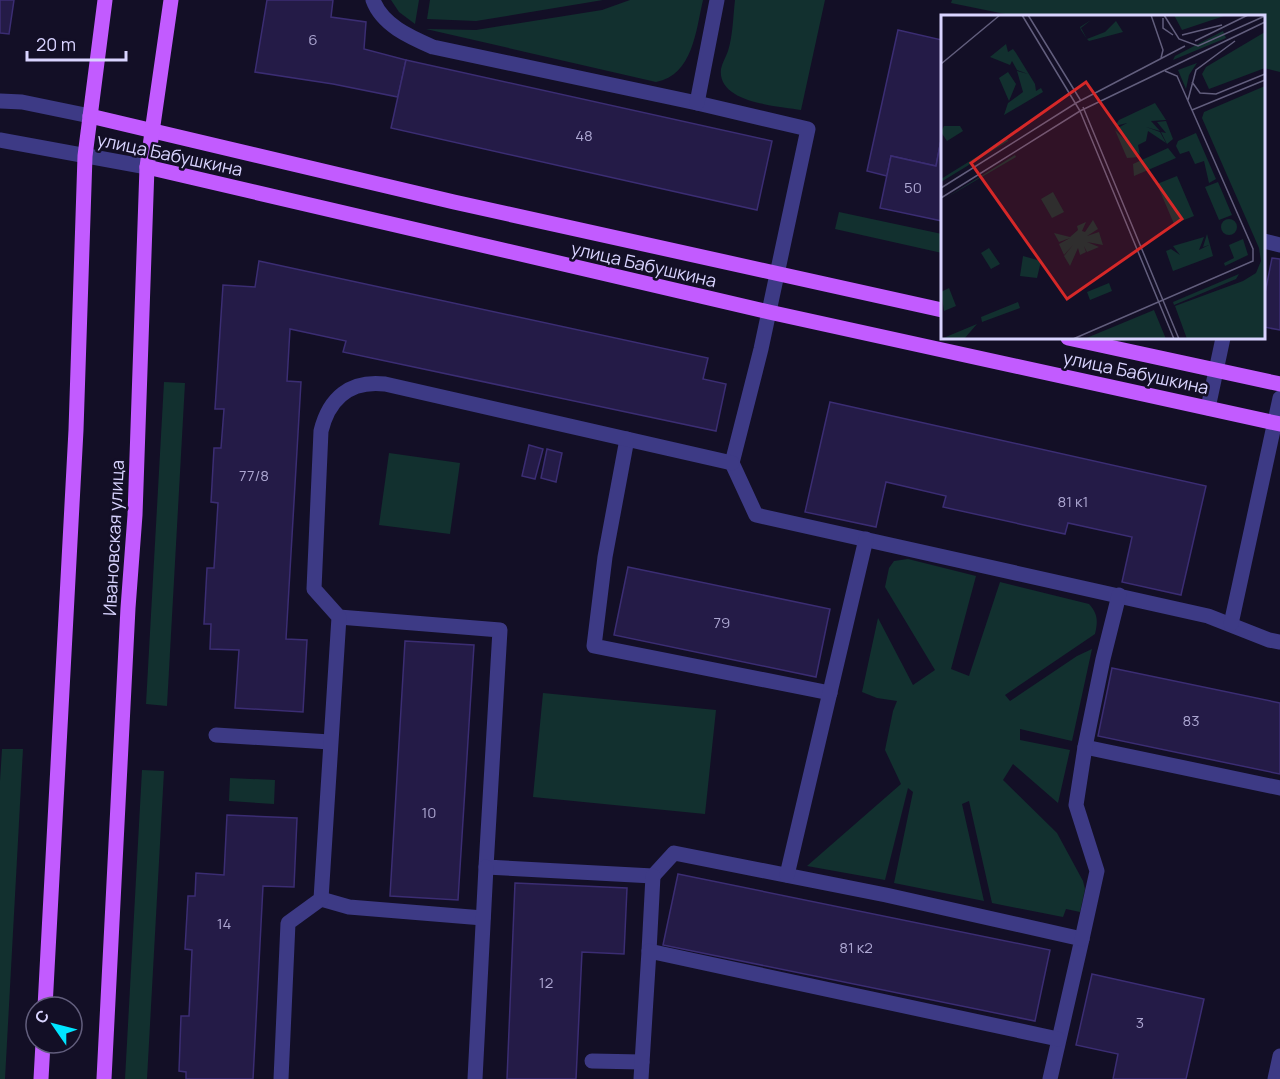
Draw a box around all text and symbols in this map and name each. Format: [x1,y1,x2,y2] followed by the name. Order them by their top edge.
[941,15,1265,339] inset map
[27,24,126,62] scale bar
[308,29,318,50] house number: 6
[36,32,76,56] text: 20 m
[575,125,593,146] house number: 48
[95,127,245,181] street label: улица Бабушкина
[904,177,922,198] house number: 50
[569,236,719,292] street label: улица Бабушкина
[1061,345,1211,399] street label: улица Бабушкина
[97,459,129,617] street label: Ивановская улица
[239,465,269,486] house number: 77/8
[1058,491,1088,512] house number: 81 к1
[714,612,730,633] house number: 79
[1182,710,1200,731] house number: 83
[422,802,437,823] house number: 10
[217,913,231,934] house number: 14
[839,937,873,958] house number: 81 к2
[539,972,553,993] house number: 12
[24,995,84,1055] north arrow
[29,1005,54,1028] text: С
[1136,1012,1144,1033] house number: 3

